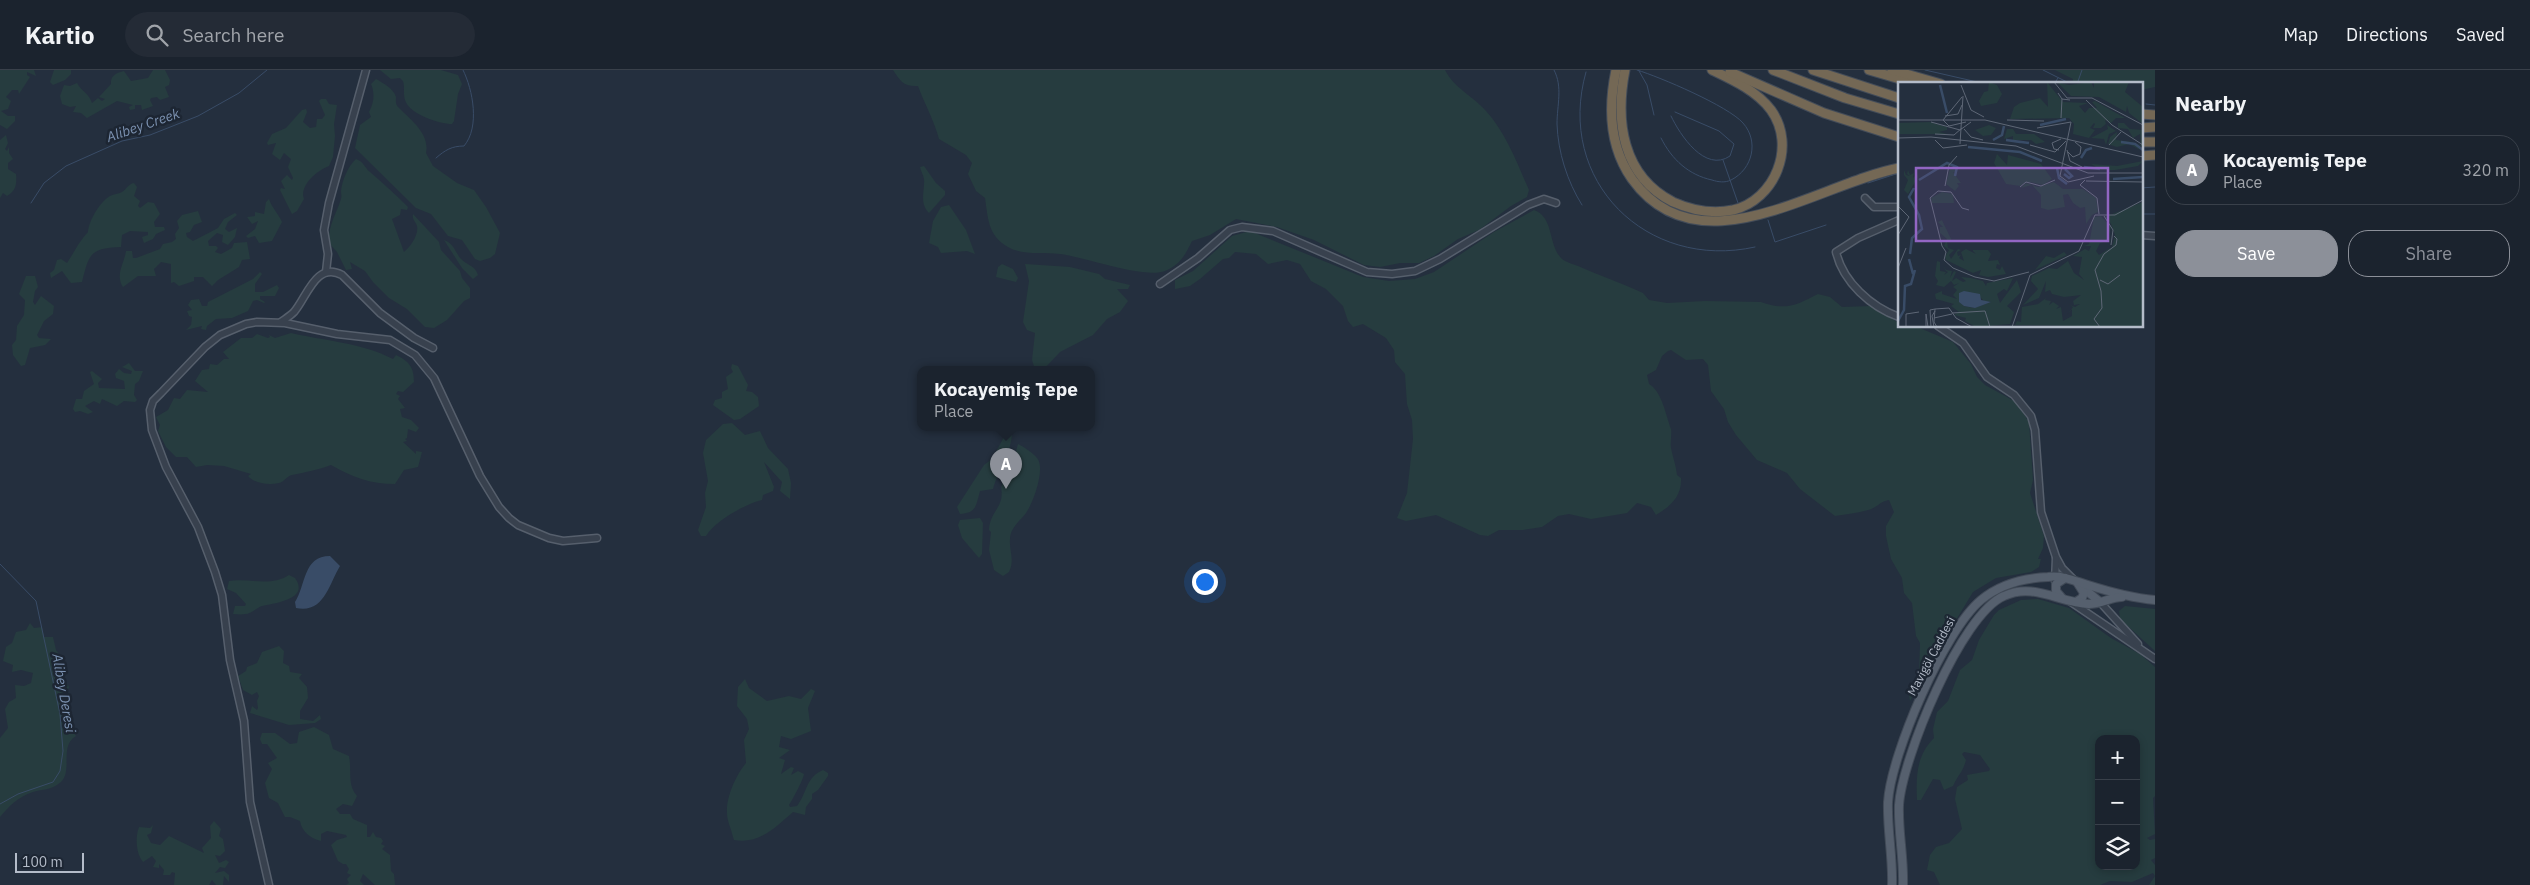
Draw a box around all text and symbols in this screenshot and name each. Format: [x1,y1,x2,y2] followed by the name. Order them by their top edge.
[125,12,475,57] search box
[25,19,95,51] text: Kartio
[143,21,171,49] icon: search
[183,23,284,47] text: Search here
[2283,23,2318,46] text: Map
[2346,23,2428,46] text: Directions
[2456,23,2505,46] text: Saved
[1898,82,2142,328] inset map
[2175,89,2246,117] text: Nearby
[103,104,183,146] water label: Alibey Creek
[2223,148,2367,172] text: Kocayemiş Tepe
[2187,160,2197,180] text: A
[2462,160,2509,180] text: 320 m
[2223,172,2262,192] text: Place
[2175,230,2338,277] button: Save
[2348,230,2510,277] button: Share
[917,366,1095,431] popup
[934,377,1078,401] text: Kocayemiş Tepe
[934,401,973,421] text: Place
[990,448,1022,489] pin: A
[1192,569,1218,595] your location
[1904,614,1958,698] street label: Mavigöl Caddesi
[48,651,80,734] water label: Alibey Deresi
[2095,735,2140,870] map controls
[2095,735,2140,780] button: +
[2095,780,2140,825] button: −
[2095,825,2140,870] button: layers
[15,850,84,873] scale bar
[22,853,63,871] text: 100 m

